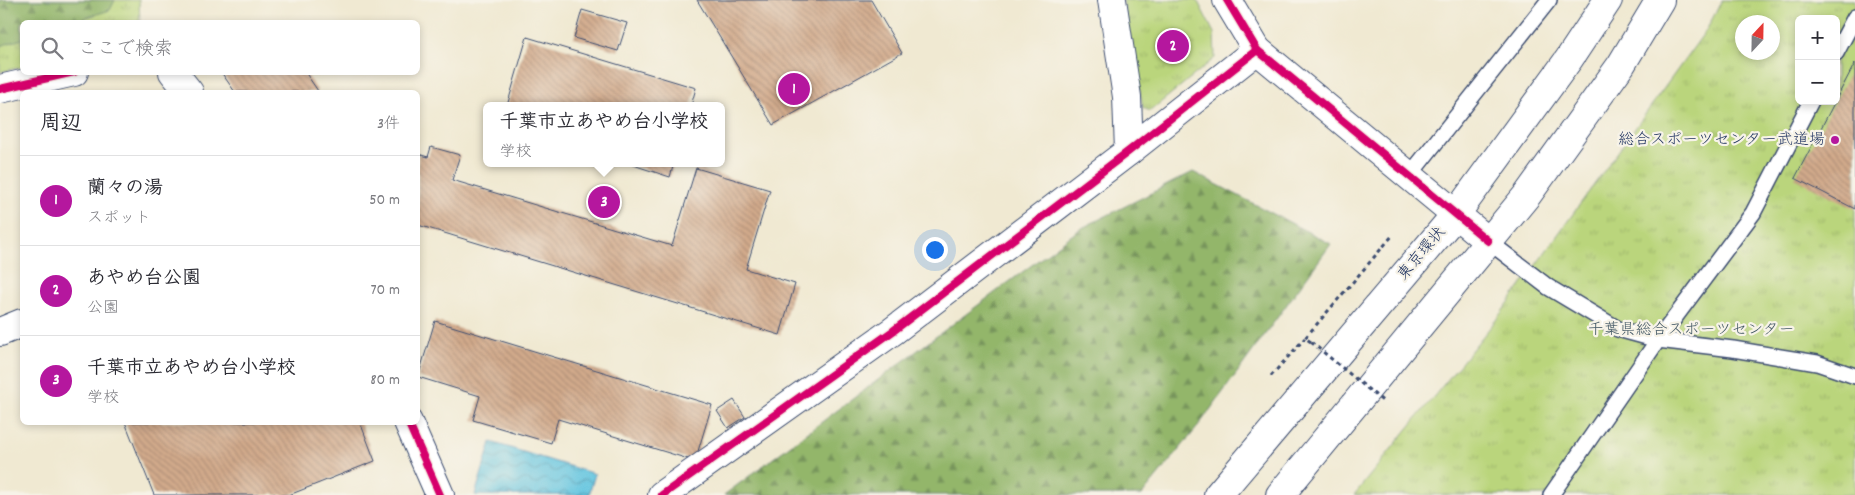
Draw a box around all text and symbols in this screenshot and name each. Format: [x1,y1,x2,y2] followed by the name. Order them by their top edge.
[1735,15,1780,60] north arrow
[1795,15,1840,105] map controls
[1795,15,1840,60] button: +
[20,20,420,75] search box
[1157,27,1189,65] pin: 2
[38,34,66,62] icon: search
[78,37,173,64] text: ここで検索
[1795,60,1840,105] button: −
[778,70,810,108] pin: 1
[483,102,725,167] popup
[40,110,82,140] text: 周辺
[499,110,709,137] text: 千葉市立あやめ台小学校
[377,113,400,136] text: 3件
[1618,129,1825,152] place label: 総合スポーツセンター武道場
[1829,134,1841,146] marker: 総合スポーツセンター武道場
[499,141,532,164] text: 学校
[87,176,163,203] text: 蘭々の湯
[588,183,620,221] pin: 3
[54,189,58,212] text: 1
[369,189,400,212] text: 50 m
[87,207,151,230] text: スポット
[1393,222,1451,286] street label: 東京環状
[922,237,948,263] your location
[87,266,201,293] text: あやめ台公園
[53,279,60,302] text: 2
[370,279,400,302] text: 70 m
[87,297,119,320] text: 公園
[1587,319,1795,342] park label: 千葉県総合スポーツセンター
[87,356,296,383] text: 千葉市立あやめ台小学校
[52,369,60,392] text: 3
[370,369,400,392] text: 80 m
[87,387,119,410] text: 学校

